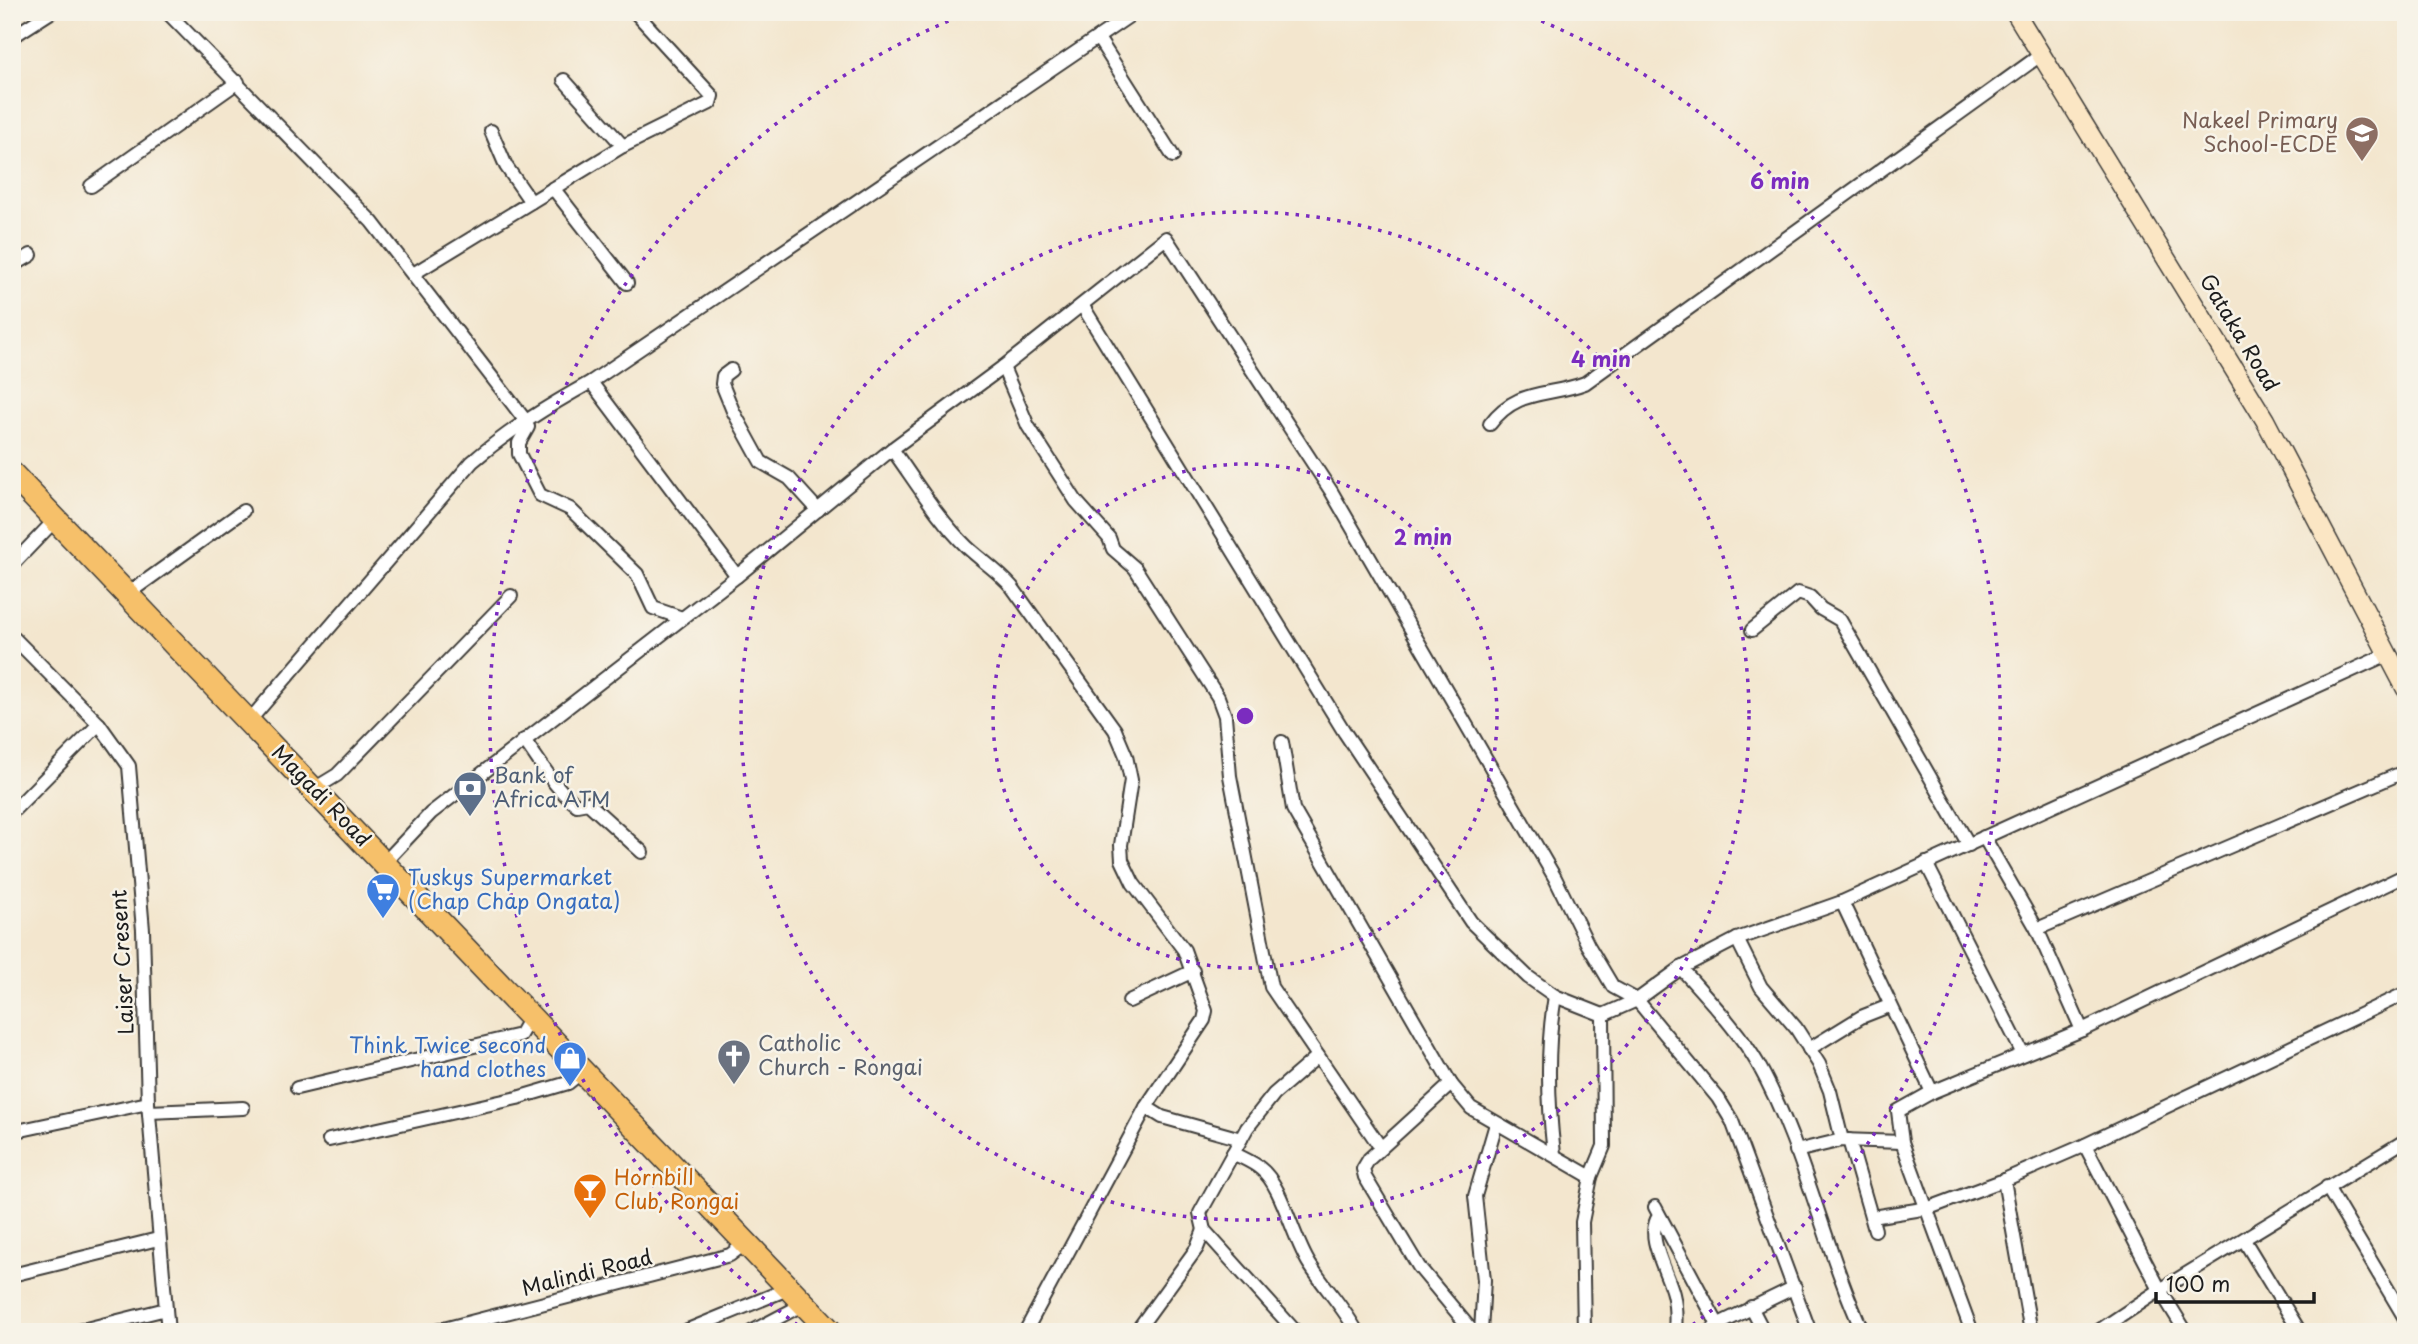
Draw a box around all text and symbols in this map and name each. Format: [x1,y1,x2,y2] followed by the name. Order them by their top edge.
[2182,103,2338,159] place label: Nakeel Primary School-ECDE
[2343,114,2381,163] school or university icon: Nakeel Primary School-ECDE
[1750,164,1810,196] text: 6 min
[2193,267,2289,397] street label: Gataka Road
[1571,342,1631,374] text: 4 min
[1394,520,1452,552] text: 2 min
[1233,704,1257,728] centre of rings
[265,736,380,853] street label: Magadi Road
[494,758,611,814] place label: Bank of Africa ATM
[451,769,489,818] bank icon: Bank of Africa ATM
[408,860,620,916] place label: Tuskys Supermarket (Chap Chap Ongata)
[364,871,402,920] supermarket icon: Tuskys Supermarket (Chap Chap Ongata)
[101,889,141,1035] street label: Laiser Cresent
[758,1026,923,1082] place label: Catholic Church - Rongai
[349,1028,546,1084] place label: Think Twice second hand clothes
[715,1037,753,1086] church icon: Catholic Church - Rongai
[551,1039,589,1088] shop icon: Think Twice second hand clothes
[614,1160,739,1216] place label: Hornbill Club, Rongai
[571,1171,609,1220] bar icon: Hornbill Club, Rongai
[518,1239,655,1303] street label: Malindi Road
[2156,1260,2313,1304] scale bar
[2166,1267,2230,1299] text: 100 m

